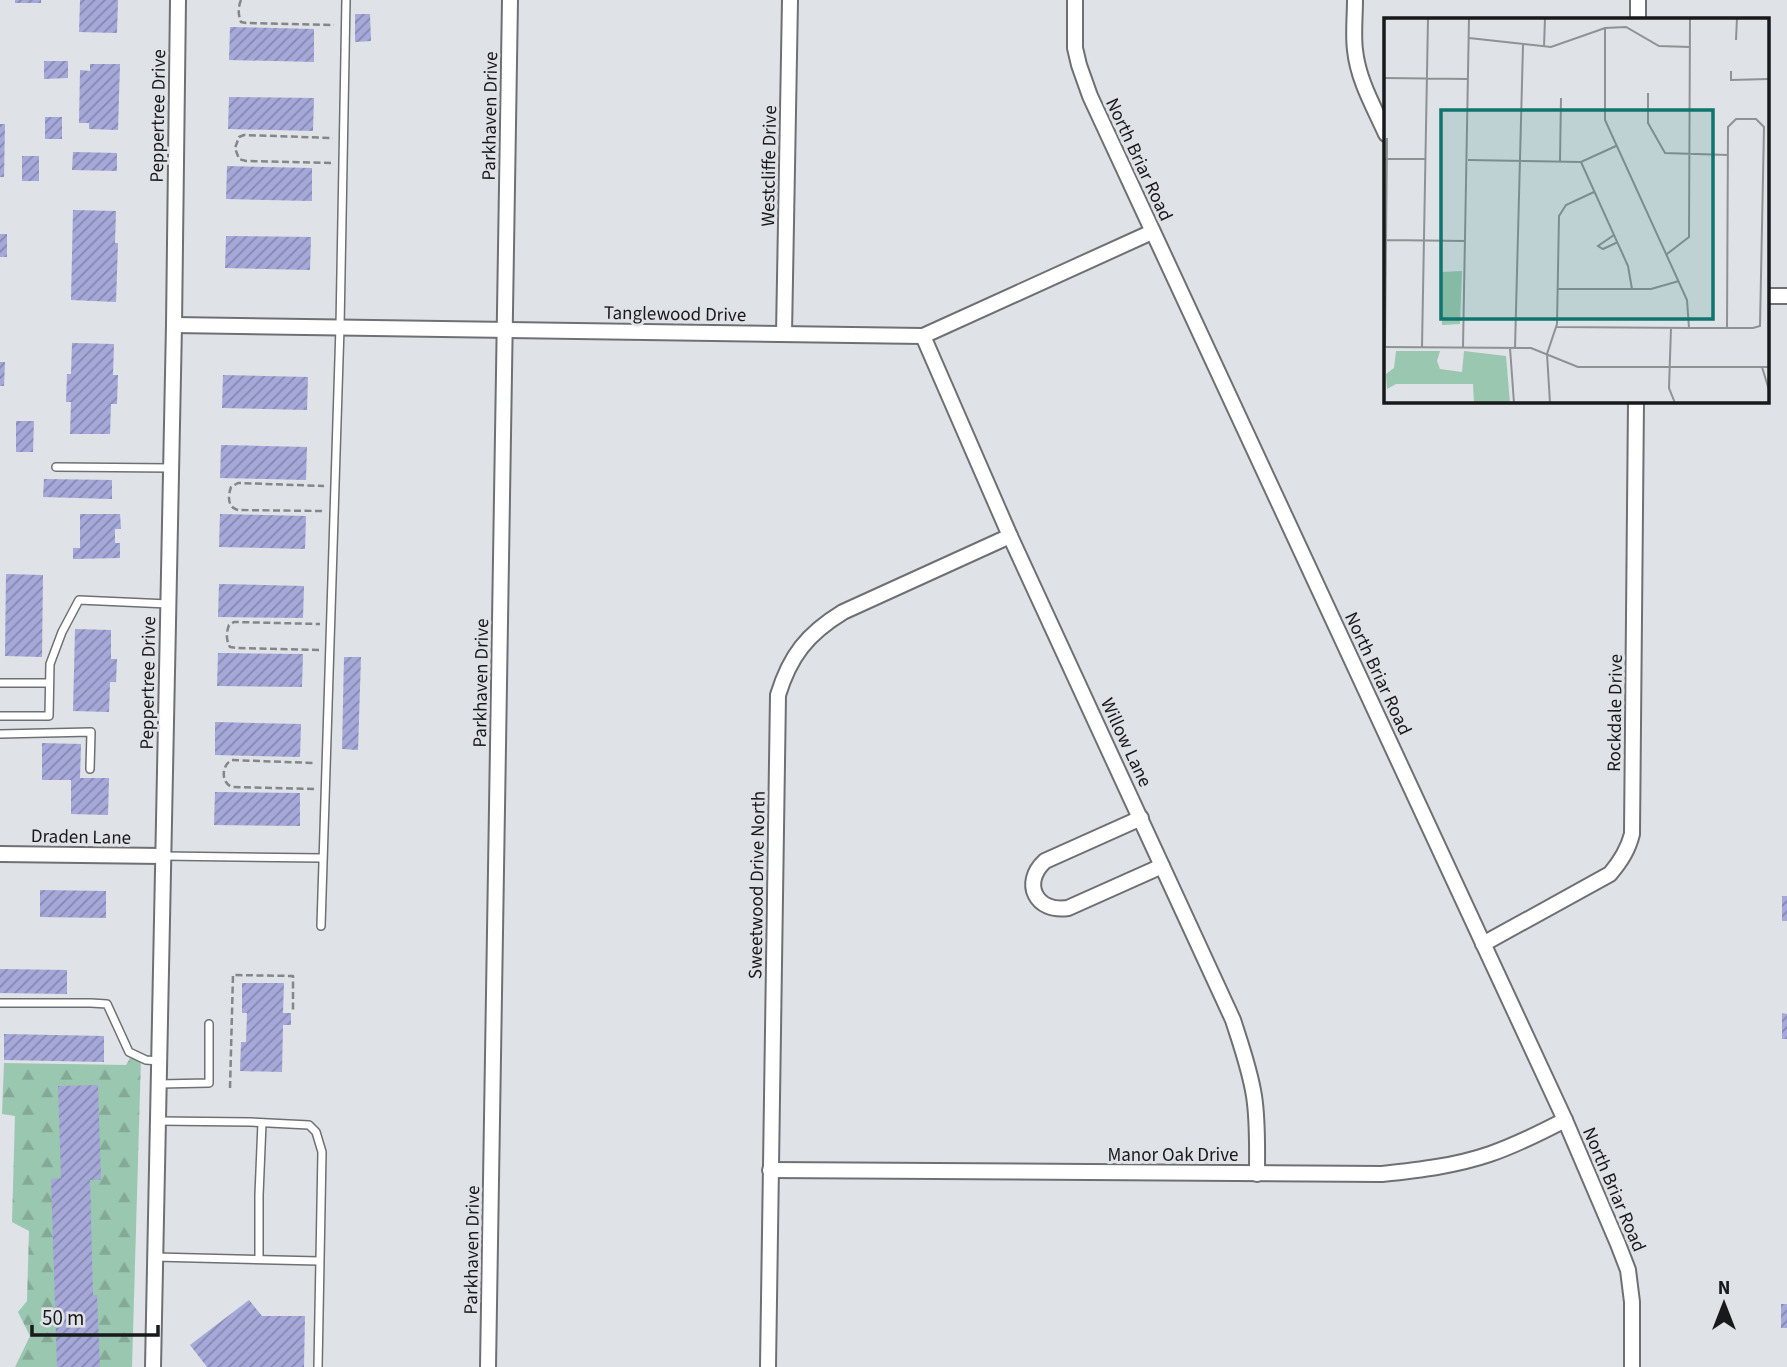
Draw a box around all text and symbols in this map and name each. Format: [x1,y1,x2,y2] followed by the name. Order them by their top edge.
[1384,18,1770,402] inset map
[144,49,173,183] street label: Peppertree Drive
[476,51,505,181] street label: Parkhaven Drive
[1098,94,1179,226] street label: North Briar Road
[755,105,784,227] street label: Westcliffe Drive
[604,300,746,329] street label: Tanglewood Drive
[1337,608,1418,740] street label: North Briar Road
[134,616,163,750] street label: Peppertree Drive
[467,618,496,748] street label: Parkhaven Drive
[1601,654,1630,772] street label: Rockdale Drive
[1093,694,1158,792] street label: Willow Lane
[742,791,773,979] street label: Sweetwood Drive North
[31,823,131,852] street label: Draden Lane
[1575,1123,1652,1256] street label: North Briar Road
[1107,1142,1239,1169] street label: Manor Oak Drive
[458,1185,487,1315] street label: Parkhaven Drive
[1689,1269,1759,1339] north arrow
[1718,1275,1730,1302] text: N
[32,1294,158,1338] scale bar
[42,1303,84,1333] text: 50 m

